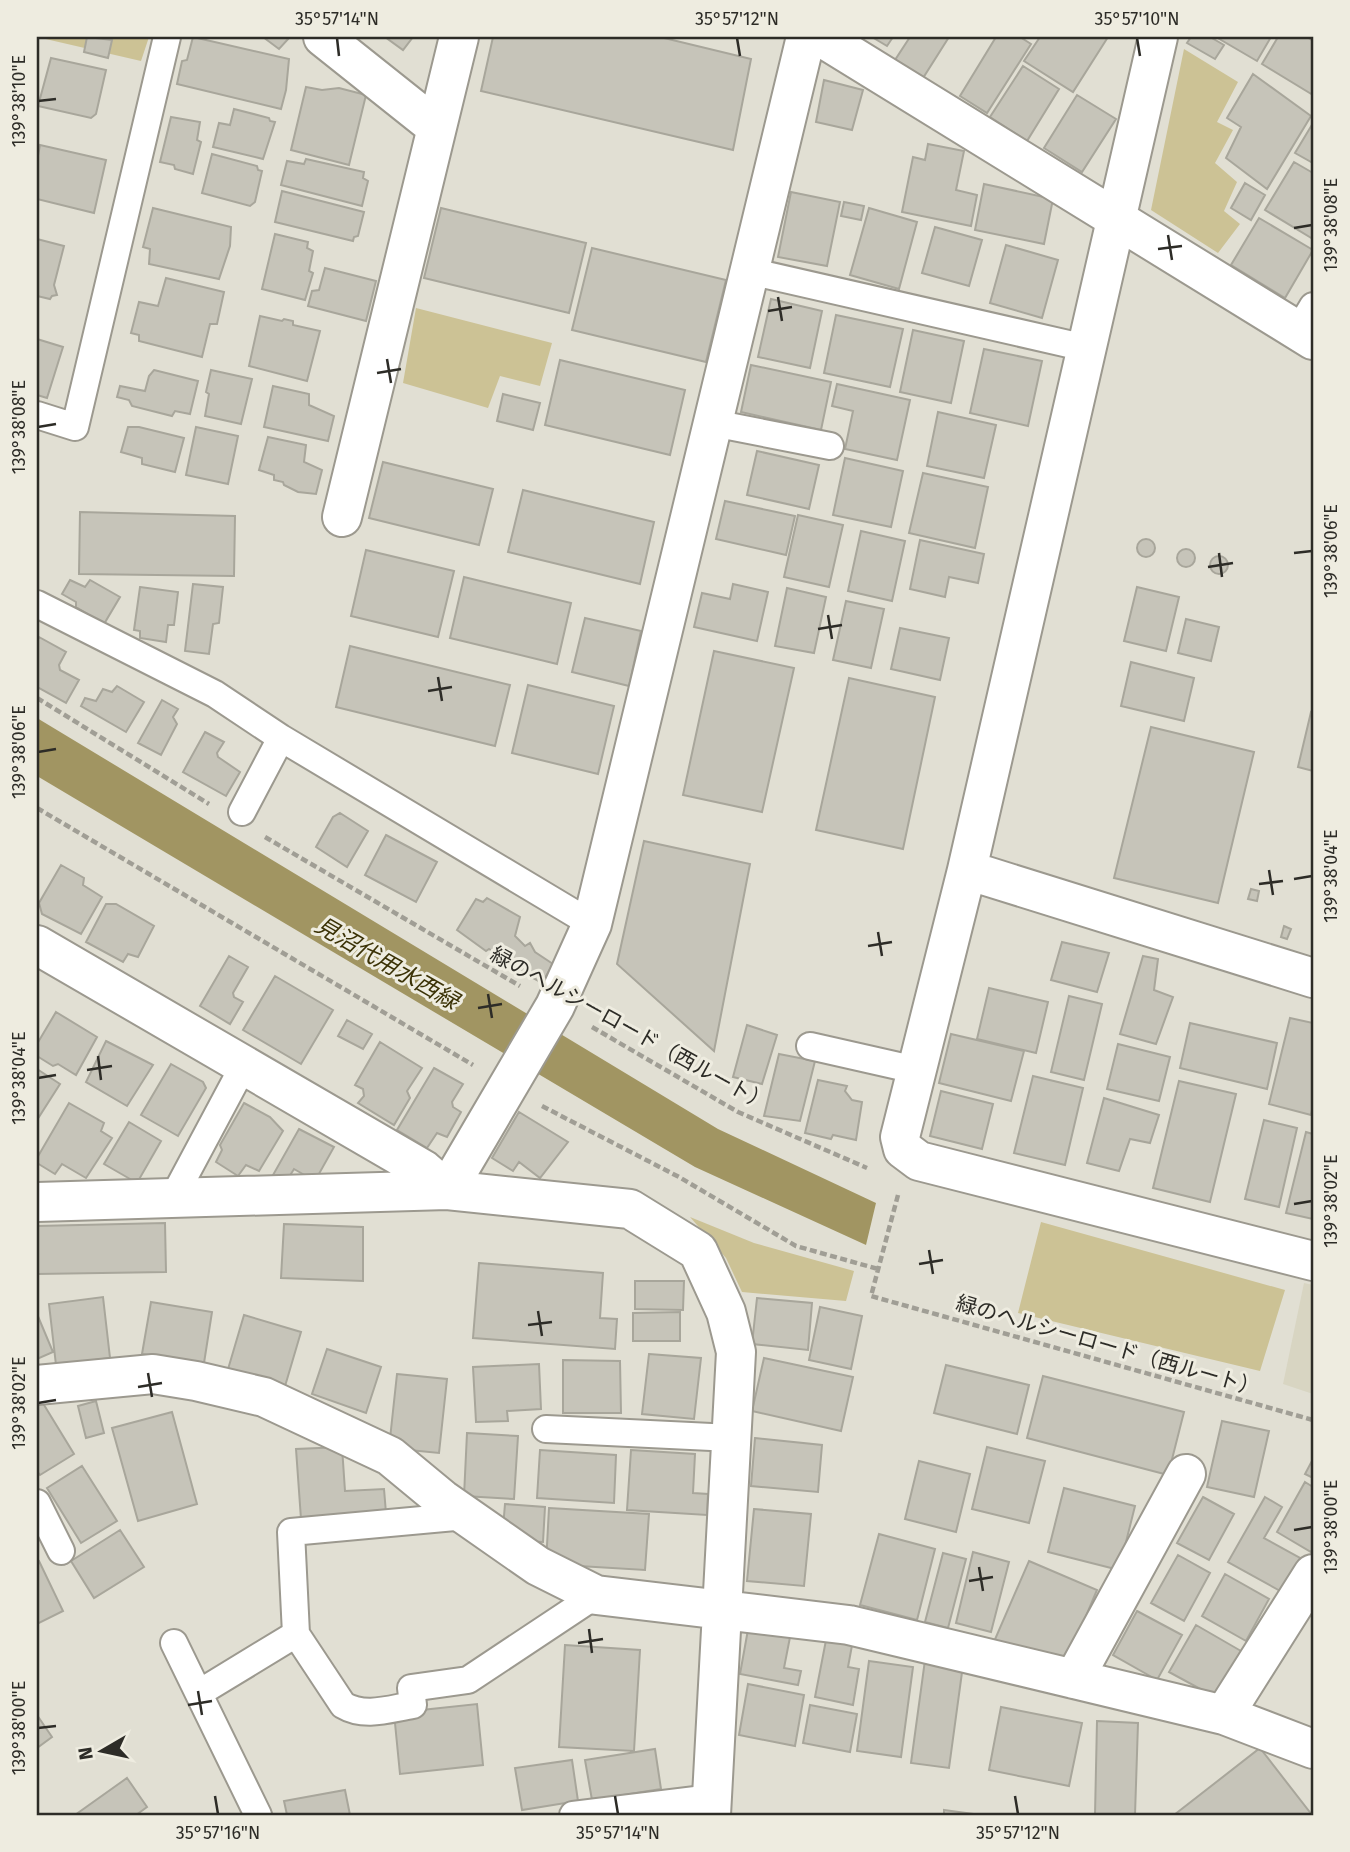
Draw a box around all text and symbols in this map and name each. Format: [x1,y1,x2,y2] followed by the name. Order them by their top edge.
[295,8,379,30] text: 35°57'14"N
[695,8,779,30] text: 35°57'12"N
[1094,8,1180,30] text: 35°57'10"N
[8,55,30,147] text: 139°38'10"E
[1320,178,1342,272] text: 139°38'08"E
[8,380,30,474] text: 139°38'08"E
[1320,504,1342,598] text: 139°38'06"E
[8,705,30,799] text: 139°38'06"E
[1320,829,1342,923] text: 139°38'04"E
[310,911,465,1016] water label: 見沼代用水西緑
[486,941,774,1117] street label: 緑のヘルシーロード（西ルート）
[8,1031,30,1125] text: 139°38'04"E
[1320,1154,1342,1248] text: 139°38'02"E
[953,1290,1263,1402] street label: 緑のヘルシーロード（西ルート）
[8,1356,30,1450] text: 139°38'02"E
[1320,1480,1342,1574] text: 139°38'00"E
[8,1681,30,1775] text: 139°38'00"E
[66,1716,136,1786] north arrow
[73,1746,98,1762] text: N
[176,1822,260,1844] text: 35°57'16"N
[576,1822,660,1844] text: 35°57'14"N
[976,1822,1060,1844] text: 35°57'12"N

